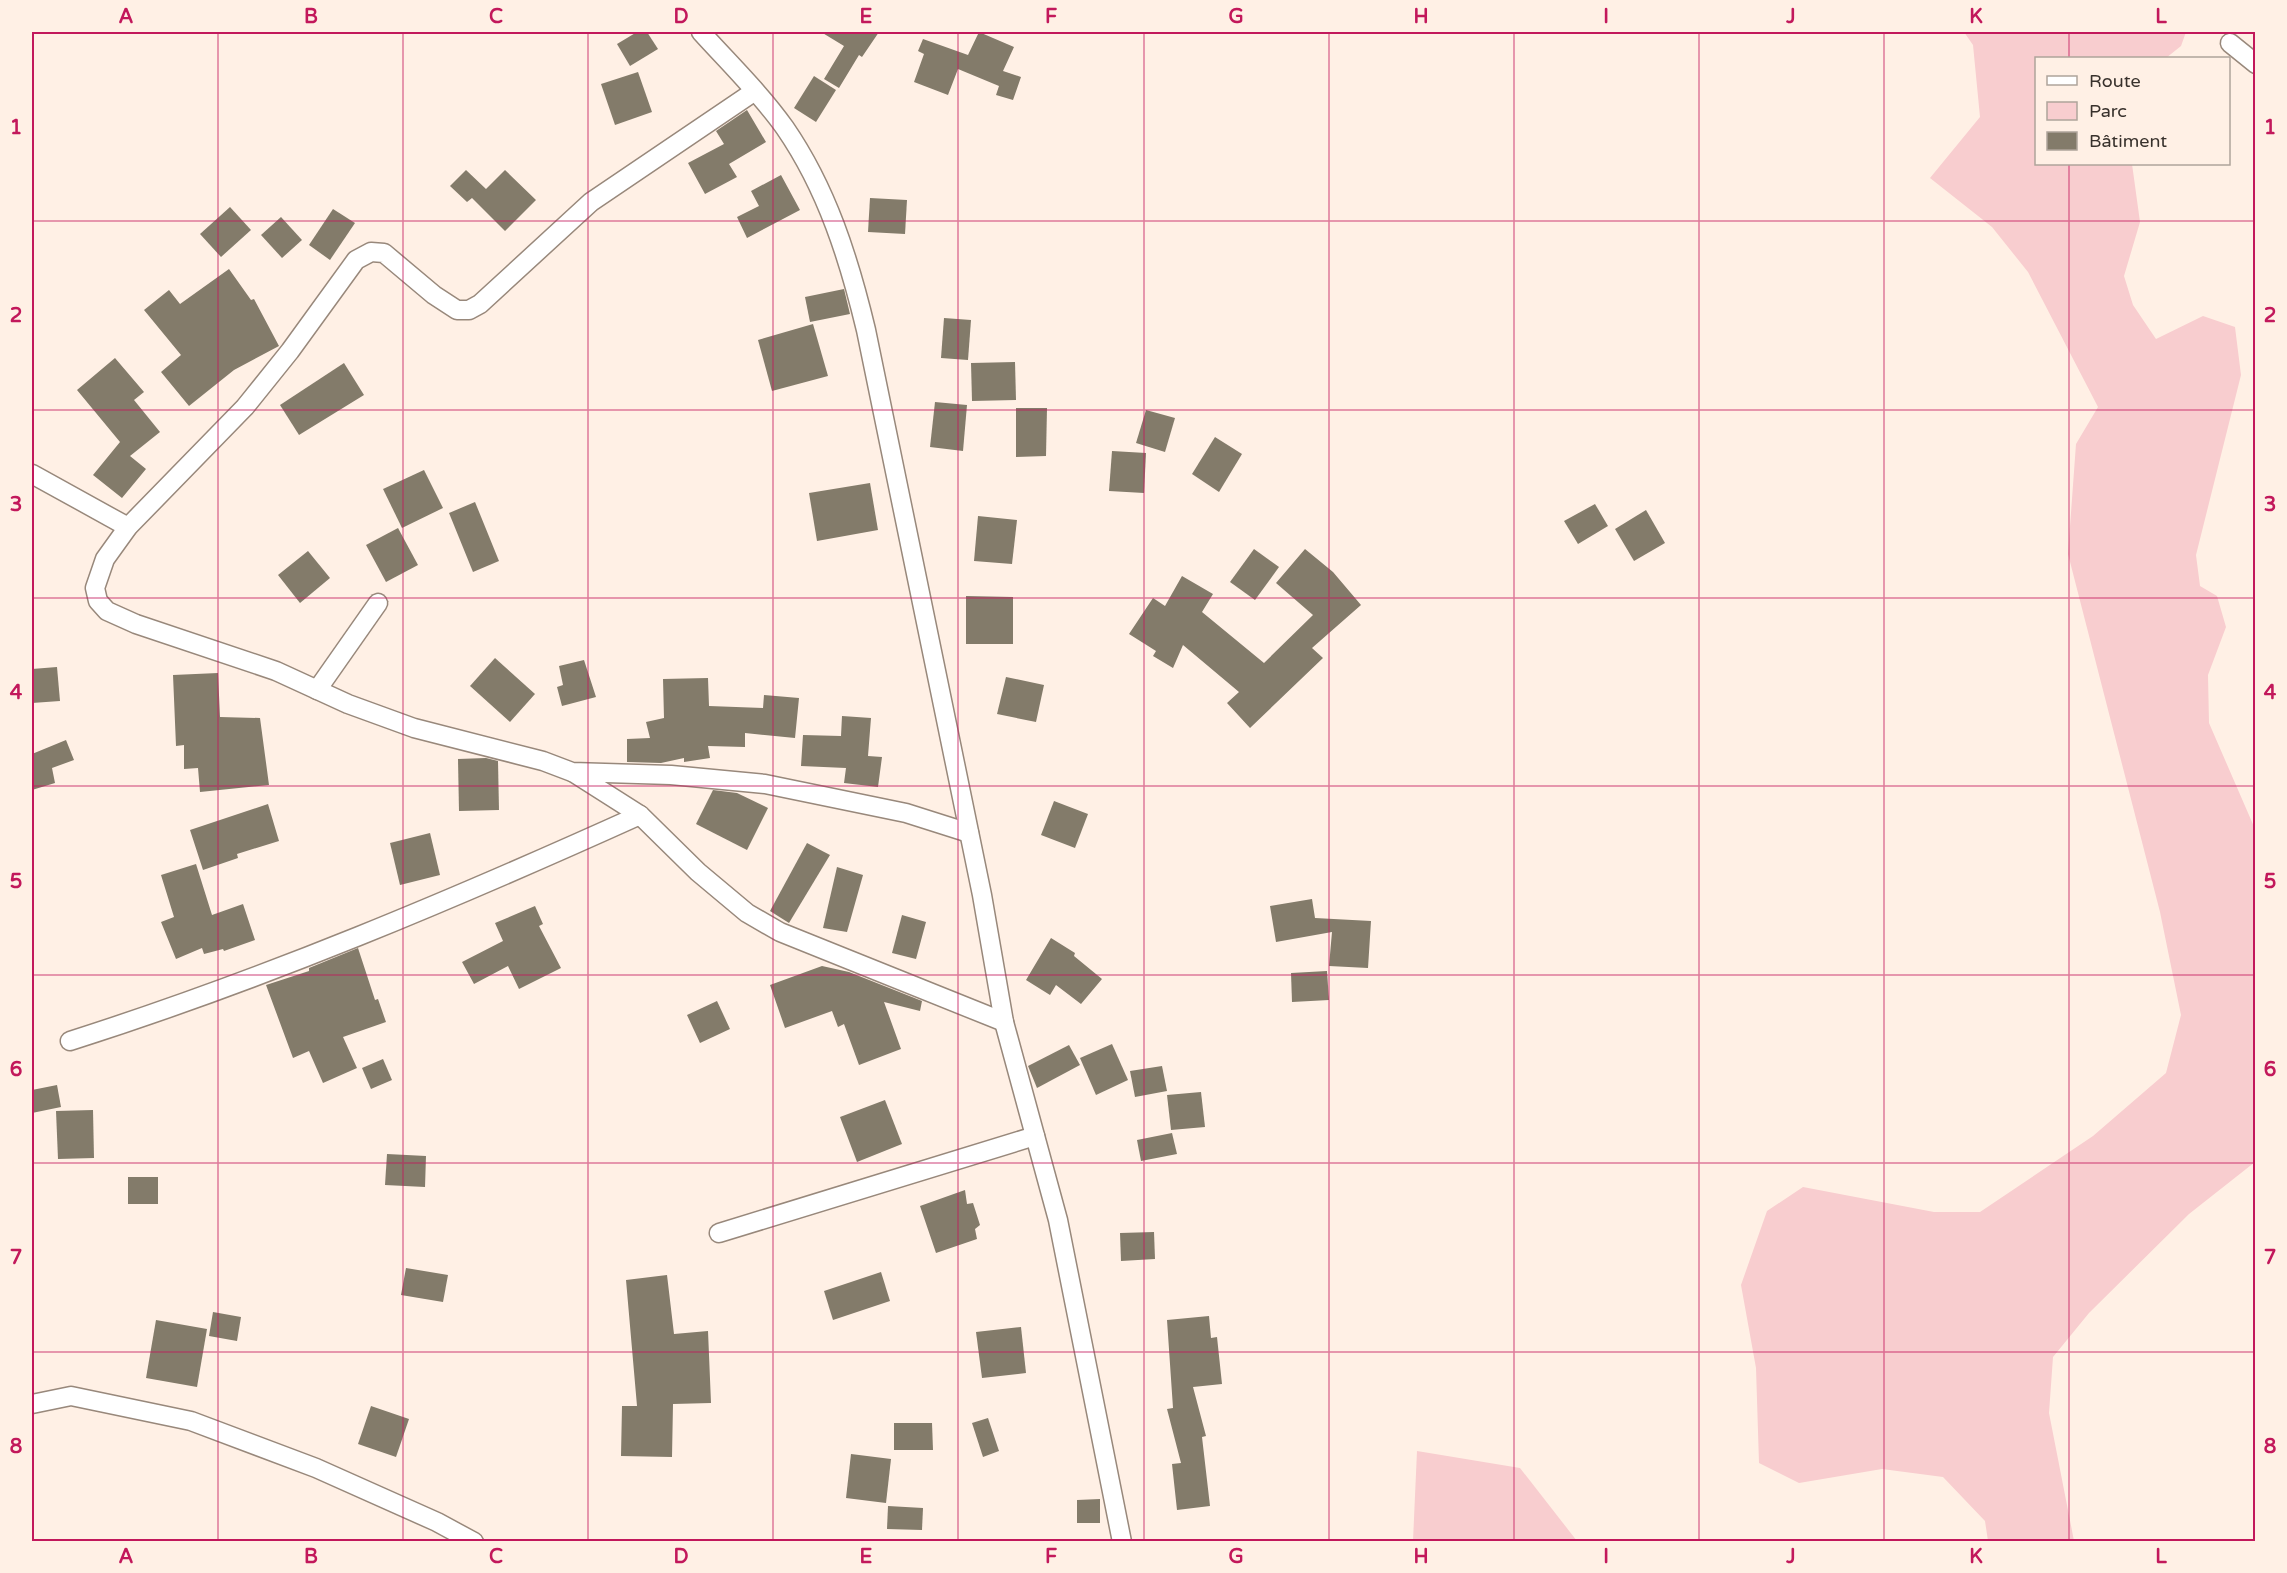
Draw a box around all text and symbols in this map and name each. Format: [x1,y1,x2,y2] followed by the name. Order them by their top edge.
[119,5,134,29] text: A
[304,5,318,29] text: B
[489,5,503,29] text: C
[673,5,689,29] text: D
[860,5,873,29] text: E
[1045,5,1057,29] text: F
[1228,5,1244,29] text: G
[1413,5,1429,29] text: H
[1603,5,1609,29] text: I
[1785,5,1796,29] text: J
[1969,5,1983,29] text: K
[2155,5,2167,29] text: L
[2035,57,2230,165] legend
[2089,70,2141,92] text: Route
[2089,100,2127,122] text: Parc
[10,116,22,140] text: 1
[2264,116,2276,140] text: 1
[2089,130,2167,152] text: Bâtiment
[10,304,22,328] text: 2
[2264,304,2276,328] text: 2
[10,493,22,517] text: 3
[2264,493,2276,517] text: 3
[10,681,23,705] text: 4
[2264,681,2277,705] text: 4
[10,870,22,894] text: 5
[2264,870,2276,894] text: 5
[10,1058,22,1082] text: 6
[2264,1058,2276,1082] text: 6
[10,1246,22,1270] text: 7
[2264,1246,2276,1270] text: 7
[10,1435,22,1459] text: 8
[2264,1435,2276,1459] text: 8
[119,1545,134,1569] text: A
[304,1545,318,1569] text: B
[489,1545,503,1569] text: C
[673,1545,689,1569] text: D
[860,1545,873,1569] text: E
[1045,1545,1057,1569] text: F
[1228,1545,1244,1569] text: G
[1413,1545,1429,1569] text: H
[1603,1545,1609,1569] text: I
[1785,1545,1796,1569] text: J
[1969,1545,1983,1569] text: K
[2155,1545,2167,1569] text: L

